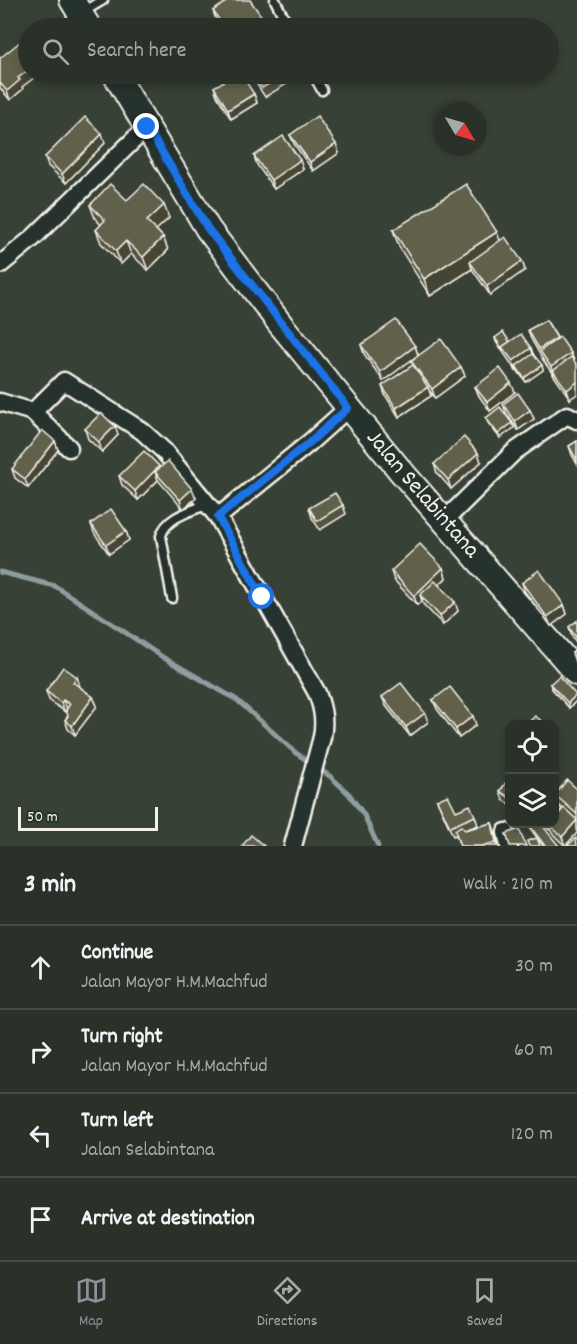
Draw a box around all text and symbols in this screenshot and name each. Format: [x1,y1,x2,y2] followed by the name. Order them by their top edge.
[18,18,559,84] search box
[39,35,72,68] icon: search
[87,36,186,67] text: Search here
[433,102,487,156] north arrow
[133,113,159,139] route end
[357,423,488,567] street label: Jalan Selabintana
[248,583,274,609] route start
[505,720,559,828] map controls
[505,720,559,774] button: locate
[505,774,559,828] button: layers
[18,804,158,832] scale bar
[27,806,58,829] text: 50 m
[24,867,76,904] text: 3 min
[463,871,553,899] text: Walk · 210 m
[81,938,153,969] text: Continue
[24,951,57,984] icon: ahead
[515,953,553,981] text: 30 m
[81,969,268,997] text: Jalan Mayor H.M.Machfud
[81,1022,163,1053] text: Turn right
[24,1035,57,1068] icon: right
[514,1037,553,1065] text: 60 m
[81,1053,268,1081] text: Jalan Mayor H.M.Machfud
[81,1106,153,1137] text: Turn left
[24,1119,57,1152] icon: left
[511,1121,553,1149] text: 120 m
[81,1137,214,1165] text: Jalan Selabintana
[24,1203,57,1236] icon: arrive
[81,1204,255,1235] text: Arrive at destination
[75,1274,108,1333] tab: Map
[257,1274,317,1333] tab: Directions
[467,1274,502,1333] tab: Saved

